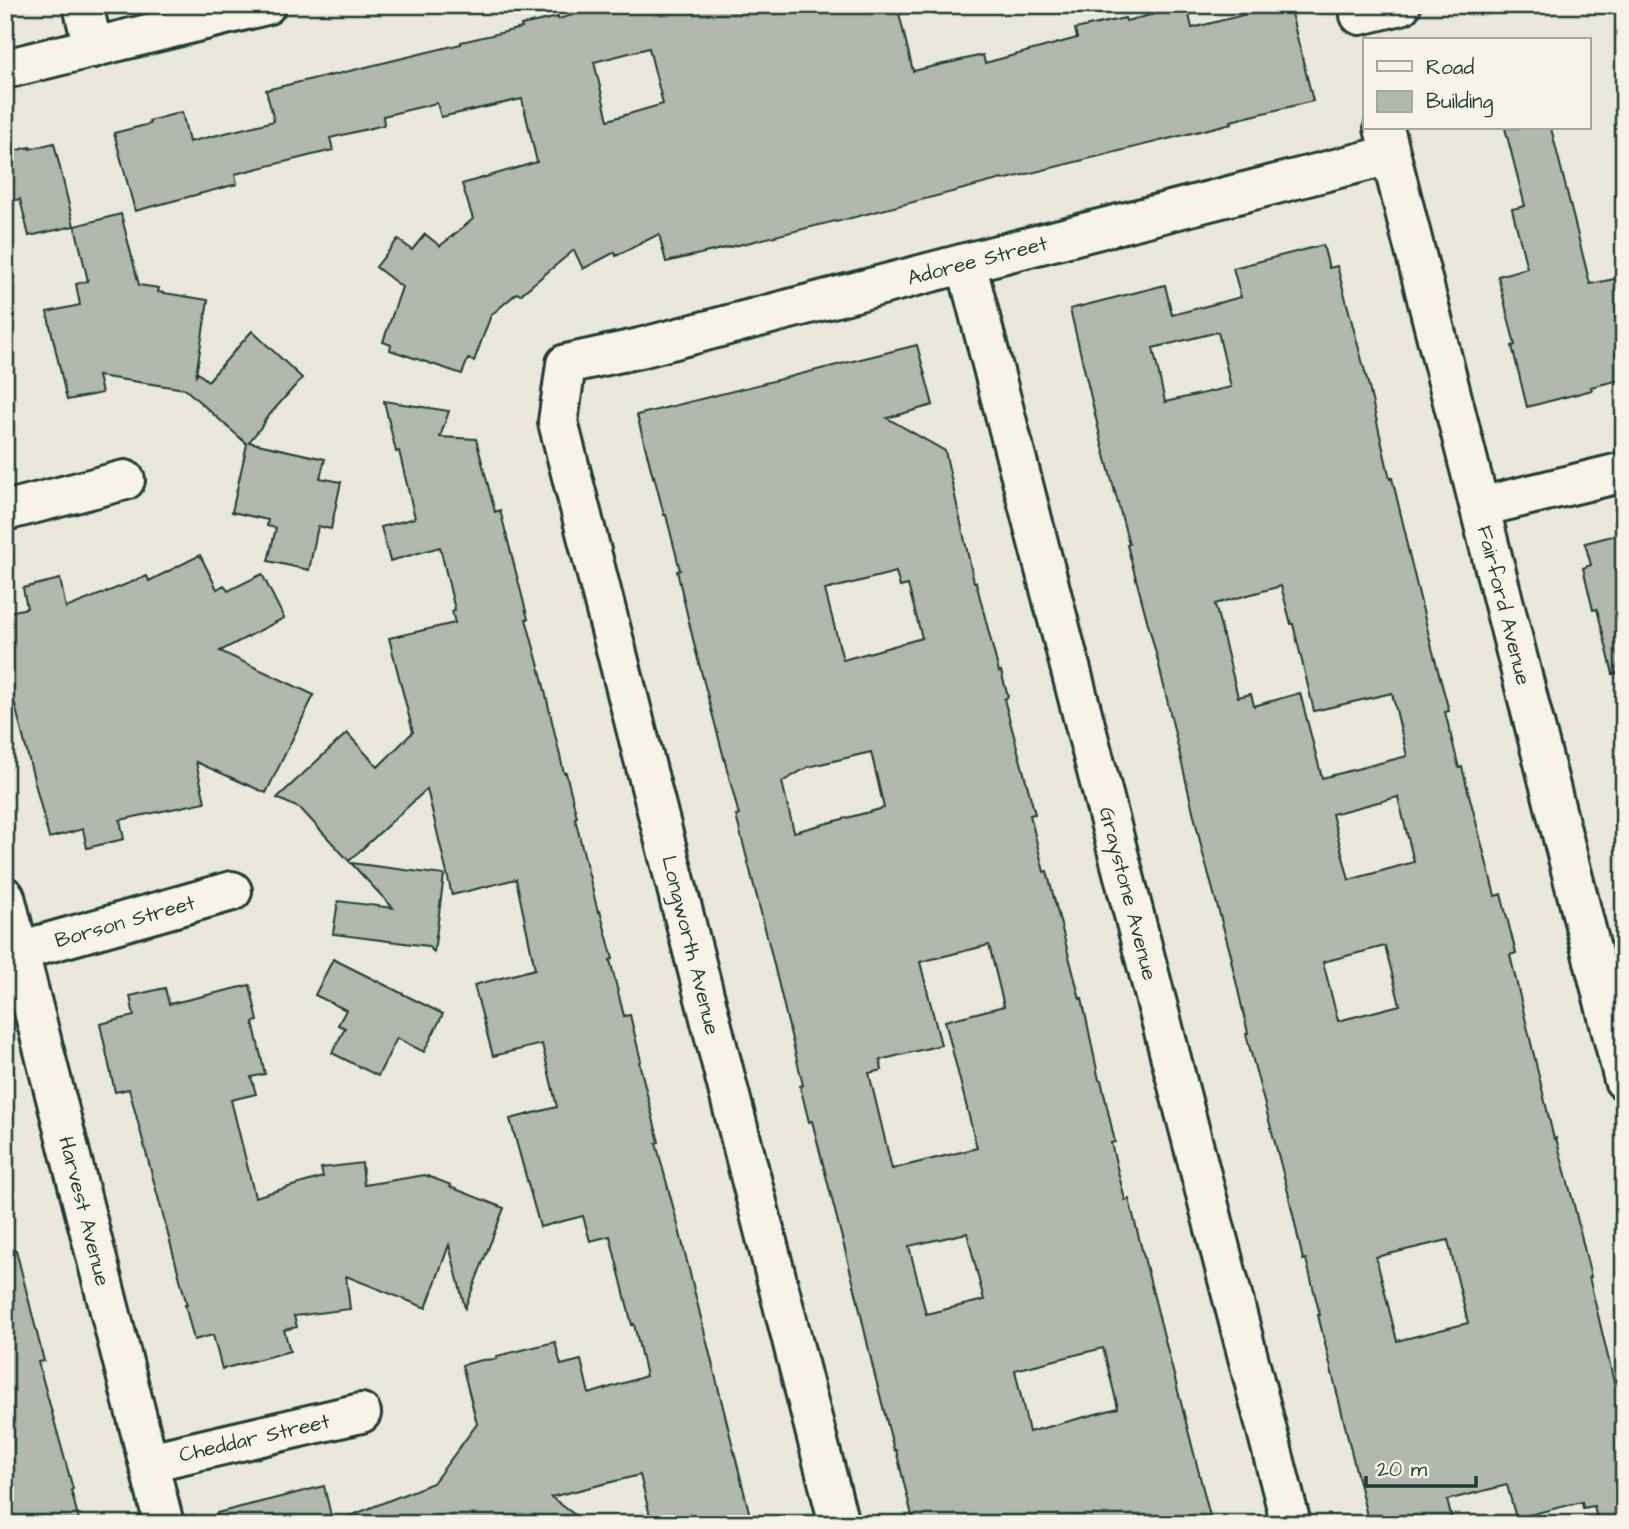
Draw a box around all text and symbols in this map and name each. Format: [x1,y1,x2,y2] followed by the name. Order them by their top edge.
[1363,38,1590,130] legend
[1426,53,1474,82] text: Road
[1426,87,1494,118] text: Building
[904,229,1051,293] street label: Adoree Street
[1470,522,1538,688] street label: Fairford Avenue
[1092,804,1164,983] street label: Graystone Avenue
[652,853,727,1038] street label: Longworth Avenue
[52,888,199,955] street label: Borson Street
[51,1133,117,1289] street label: Harvest Avenue
[176,1407,333,1470] street label: Cheddar Street
[1366,1445,1477,1489] scale bar
[1377,1455,1428,1484] text: 20 m

